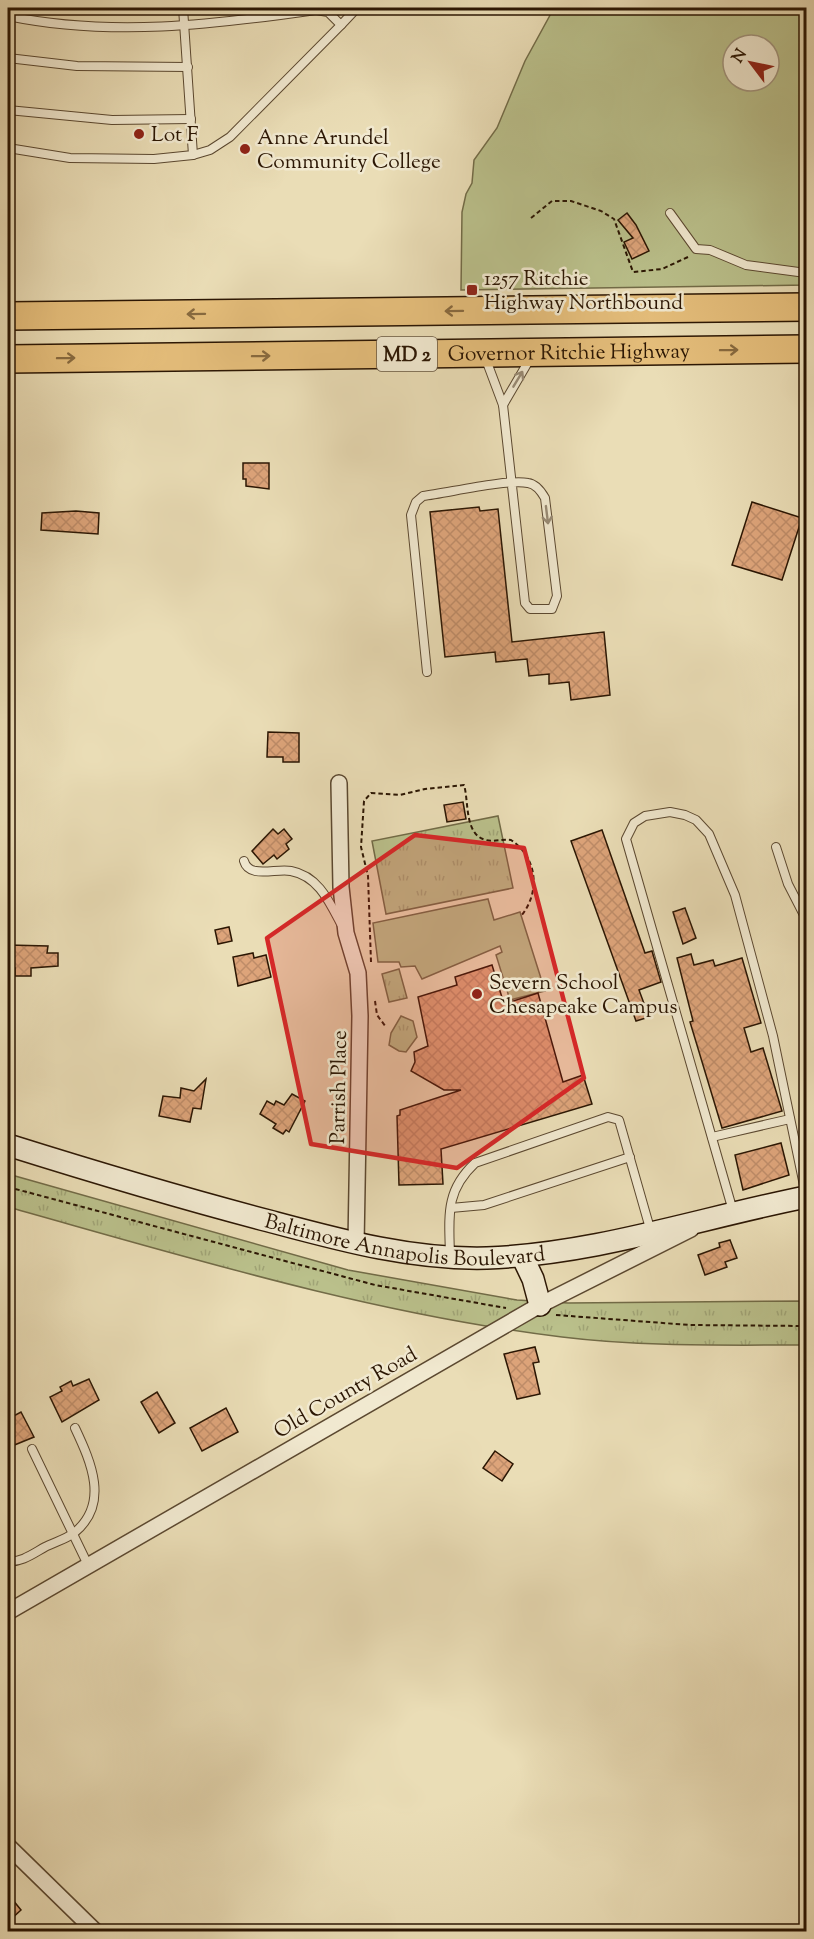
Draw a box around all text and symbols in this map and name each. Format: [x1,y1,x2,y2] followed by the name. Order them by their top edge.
[721,33,781,93] north arrow
[727,45,754,68] text: N
[151,121,199,151] place label: Lot F
[257,124,441,178] place label: Anne Arundel Community College
[132,127,146,141] marker: Lot F
[238,142,252,156] marker: Anne Arundel Community College
[484,265,683,319] place label: 1257 Ritchie Highway Northbound
[465,283,479,297] marker: 1257 Ritchie Highway Northbound
[445,305,465,317] one-way arrow
[187,308,207,320] one-way arrow
[377,337,437,371] road number: MD 2
[447,337,691,370] street label: Governor Ritchie Highway
[718,344,738,356] one-way arrow
[250,350,270,362] one-way arrow
[55,352,75,364] one-way arrow
[513,371,525,388] one-way arrow
[542,504,553,524] one-way arrow
[489,969,677,1023] place label: Severn School Chesapeake Campus
[470,987,484,1001] marker: Severn School Chesapeake Campus
[324,1030,356,1144] street label: Parrish Place
[261,1207,547,1275] street label: Baltimore Annapolis Boulevard
[269,1340,423,1447] street label: Old County Road

